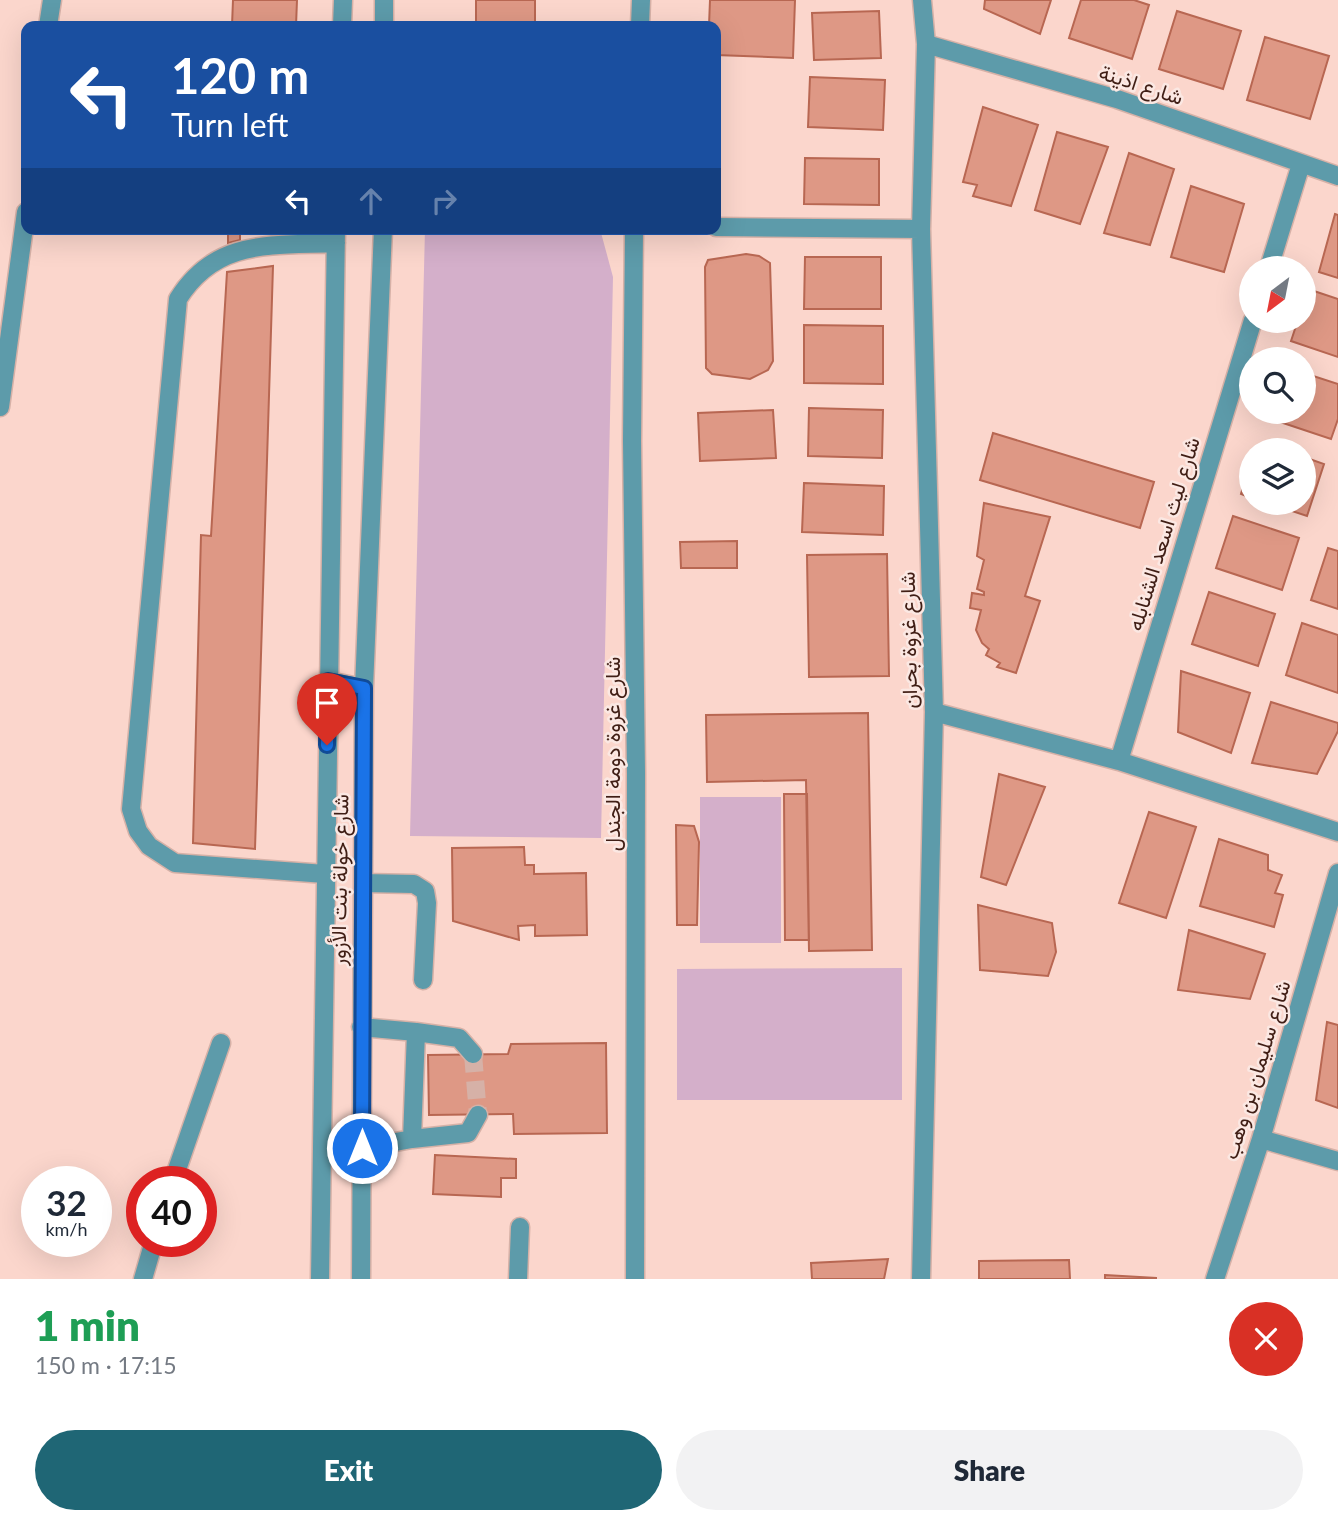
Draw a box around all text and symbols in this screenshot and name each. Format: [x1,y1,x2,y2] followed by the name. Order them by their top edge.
[171,46,309,104] text: 120 m
[56,49,147,140] icon: left
[1095,58,1187,112] street label: شارع اذينة
[171,105,288,144] text: Turn left
[279,182,317,220] icon: left
[352,182,390,220] icon: ahead
[425,182,463,220] icon: right
[1239,256,1316,332] north arrow
[1239,256,1316,515] map controls
[1239,347,1316,424] button: search
[1121,434,1207,634] street label: شارع ليث اسعد الشنابله
[1239,438,1316,515] button: layers
[894,571,924,709] street label: شارع غزوة بحران
[599,657,627,851] street label: شارع غزوة دومة الجندل
[297,673,357,745] pin
[308,684,346,722] icon: arrive
[324,794,355,967] street label: شارع خولة بنت الأزور
[1216,977,1298,1163] street label: شارع سليمان بن وهب
[325,1111,399,1185] position arrow
[126,1166,217,1257] speed limit sign: 40
[46,1181,87,1223] text: 32
[45,1218,88,1240] text: km/h
[35,1300,140,1350] text: 1 min
[1229,1302,1303,1376] button: close
[35,1351,177,1379] text: 150 m · 17:15
[35,1430,662,1510] button: Exit
[676,1430,1303,1510] button: Share

